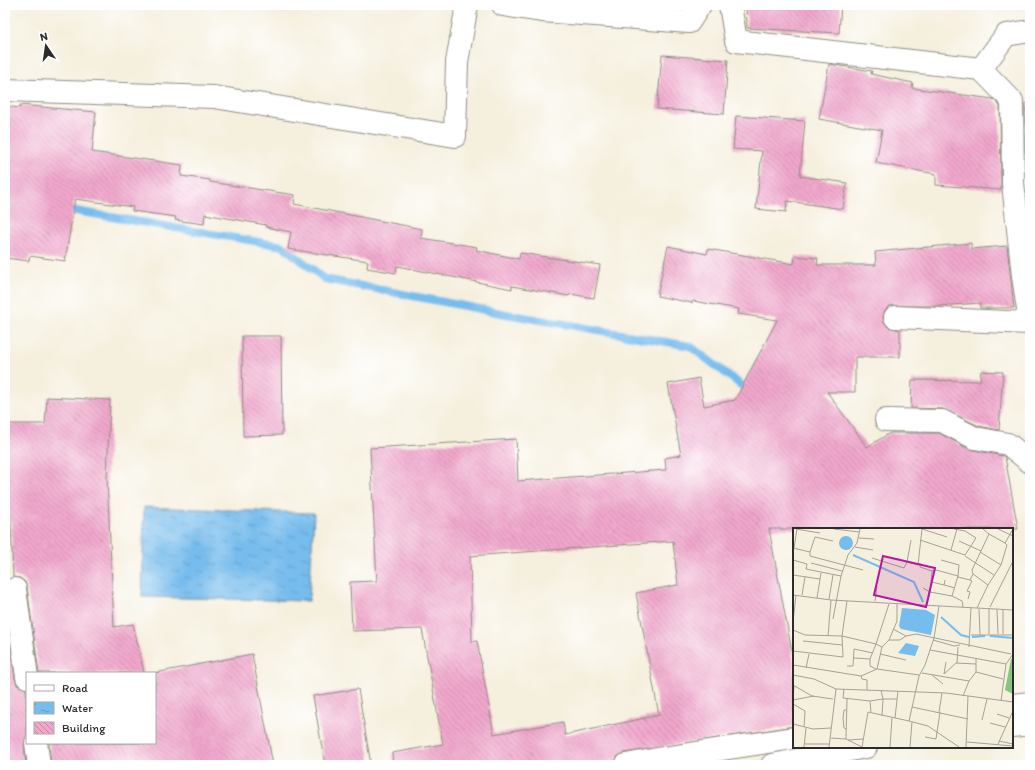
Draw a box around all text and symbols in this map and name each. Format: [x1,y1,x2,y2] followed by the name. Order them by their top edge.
[26,26,66,66] north arrow
[39,30,49,44] text: N
[793,528,1013,748] inset map
[26,672,156,744] legend
[62,681,88,695] text: Road
[62,701,93,715] text: Water
[62,721,106,735] text: Building

